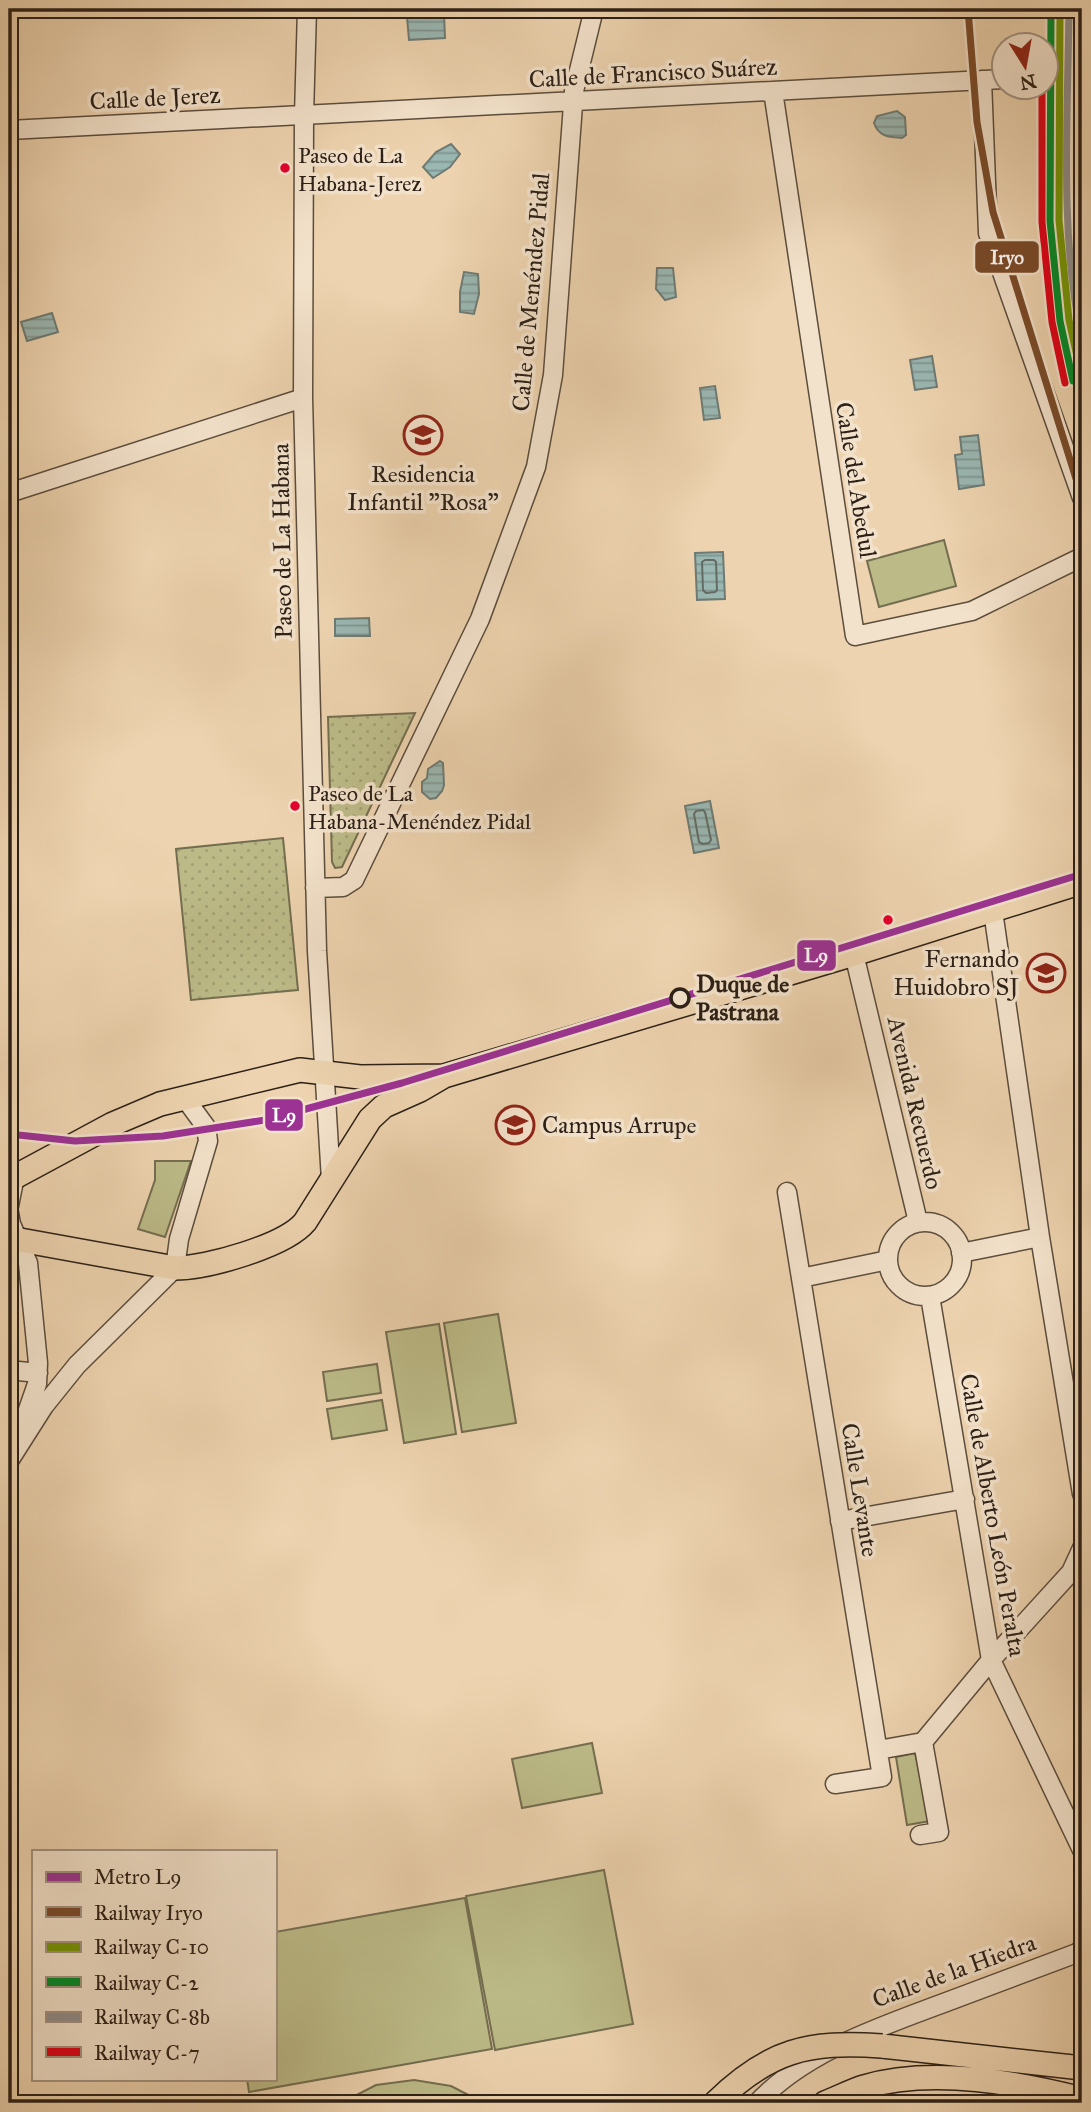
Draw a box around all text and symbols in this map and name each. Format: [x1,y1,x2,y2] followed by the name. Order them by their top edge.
[990,32,1060,102] north arrow
[528,52,778,94] street label: Calle de Francisco Suárez
[1018,69,1038,95] text: N
[89,80,221,116] street label: Calle de Jerez
[298,142,422,197] place label: Paseo de La Habana-Jerez
[278,161,292,175] marker: Paseo de La Habana-Jerez
[506,171,556,413] street label: Calle de Menéndez Pidal
[974,240,1040,274] line badge: Iryo
[990,246,1024,270] text: Iryo
[829,400,883,561] street label: Calle del Abedul
[402,414,444,456] school or university icon: Residencia Infantil "Rosa"
[265,442,299,639] street label: Paseo de La Habana
[347,459,499,517] place label: Residencia Infantil "Rosa"
[308,780,531,835] place label: Paseo de La Habana-Menéndez Pidal
[288,799,302,813] marker: Paseo de La Habana-Menéndez Pidal
[881,913,895,927] unlabelled marker
[796,939,837,972] line badge: L9
[804,944,828,968] text: L9
[893,944,1019,1002] place label: Fernando Huidobro SJ
[1025,952,1067,994] school or university icon: Fernando Huidobro SJ
[696,969,789,1027] place label: Duque de Pastrana
[670,988,690,1008] marker: Duque de Pastrana
[880,1013,949,1192] street label: Avenida Recuerdo
[264,1098,304,1132] line badge: L9
[272,1104,296,1128] text: L9
[494,1104,536,1146] school or university icon: Campus Arrupe
[542,1110,696,1140] place label: Campus Arrupe
[953,1371,1033,1660] street label: Calle de Alberto León Peralta
[835,1421,885,1559] street label: Calle Levante
[32,1850,276,2080] legend
[94,1864,181,1890] text: Metro L9
[94,1900,203,1926] text: Railway Iryo
[868,1927,1041,2015] street label: Calle de la Hiedra
[94,1934,209,1960] text: Railway C-10
[94,1970,199,1996] text: Railway C-2
[94,2004,210,2030] text: Railway C-8b
[94,2040,200,2066] text: Railway C-7

